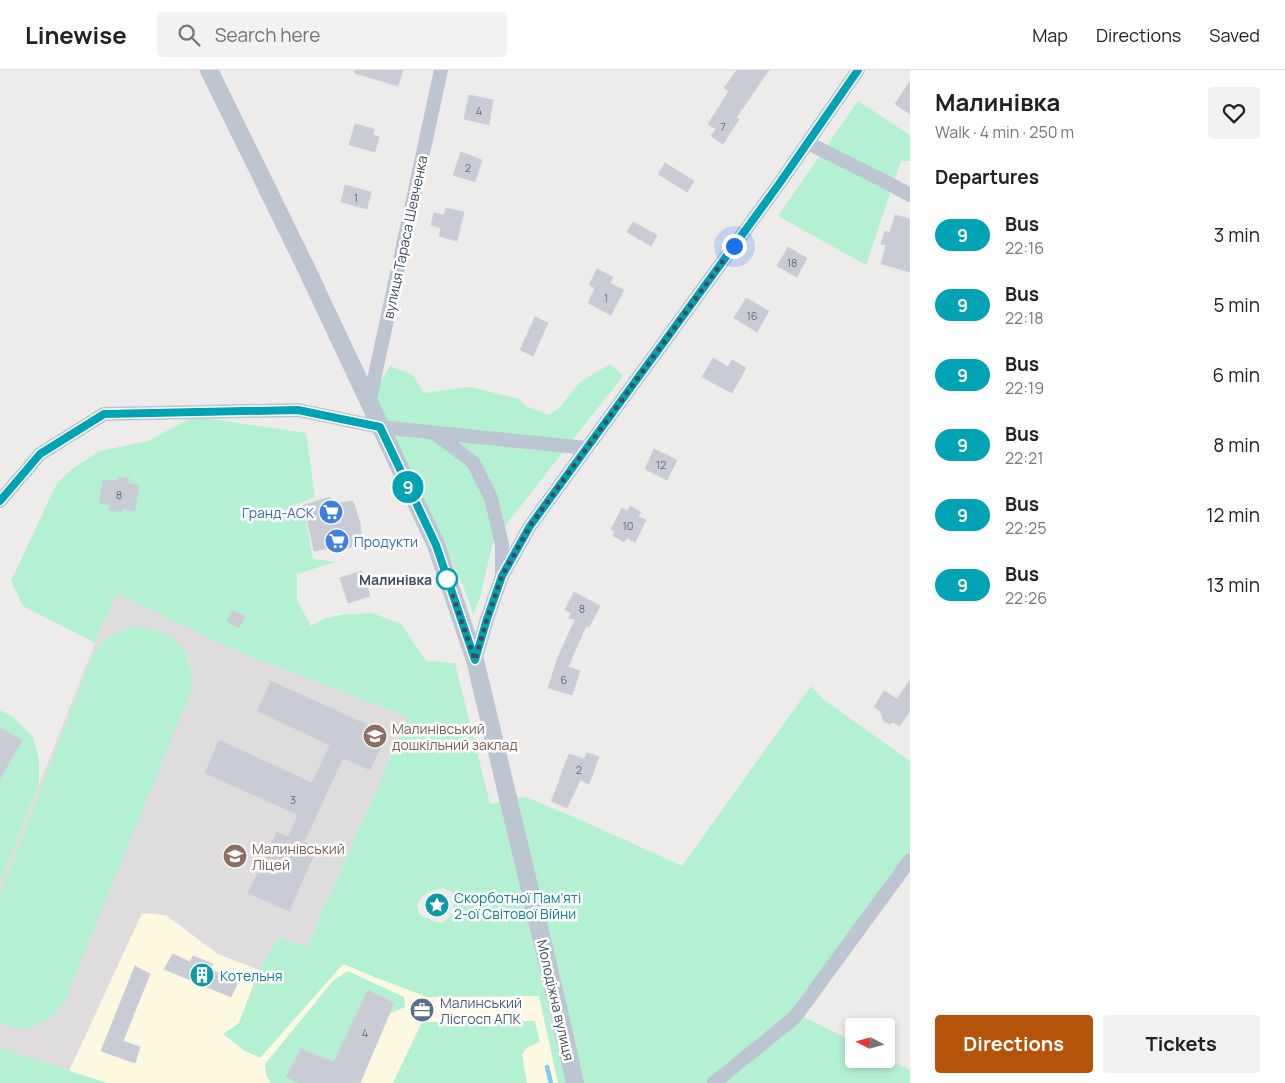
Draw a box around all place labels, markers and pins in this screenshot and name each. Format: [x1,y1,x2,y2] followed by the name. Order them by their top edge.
[318,499,344,525] supermarket icon: Гранд-АСК
[242,503,315,522] place label: Гранд-АСК
[324,528,350,554] supermarket icon: Продукти
[354,532,418,551] place label: Продукти
[436,568,458,590] marker: Малинівка
[359,570,432,589] place label: Малинівка
[392,719,518,754] place label: Малинівський дошкільний заклад
[362,723,388,749] school or university icon: Малинівський дошкільний заклад
[252,839,345,874] place label: Малинівський Ліцей
[222,843,248,869] school or university icon: Малинівський Ліцей
[454,888,581,923] place label: Скорботної Пам'яті 2-ої Світової Війни
[424,892,450,918] place icon: Скорботної Пам'яті 2-ої Світової Війни
[189,962,215,988] building icon: Котельня
[220,966,282,985] place label: Котельня
[440,993,522,1028] place label: Малинський Лісгосп АПК
[409,997,435,1023] office icon: Малинський Лісгосп АПК

